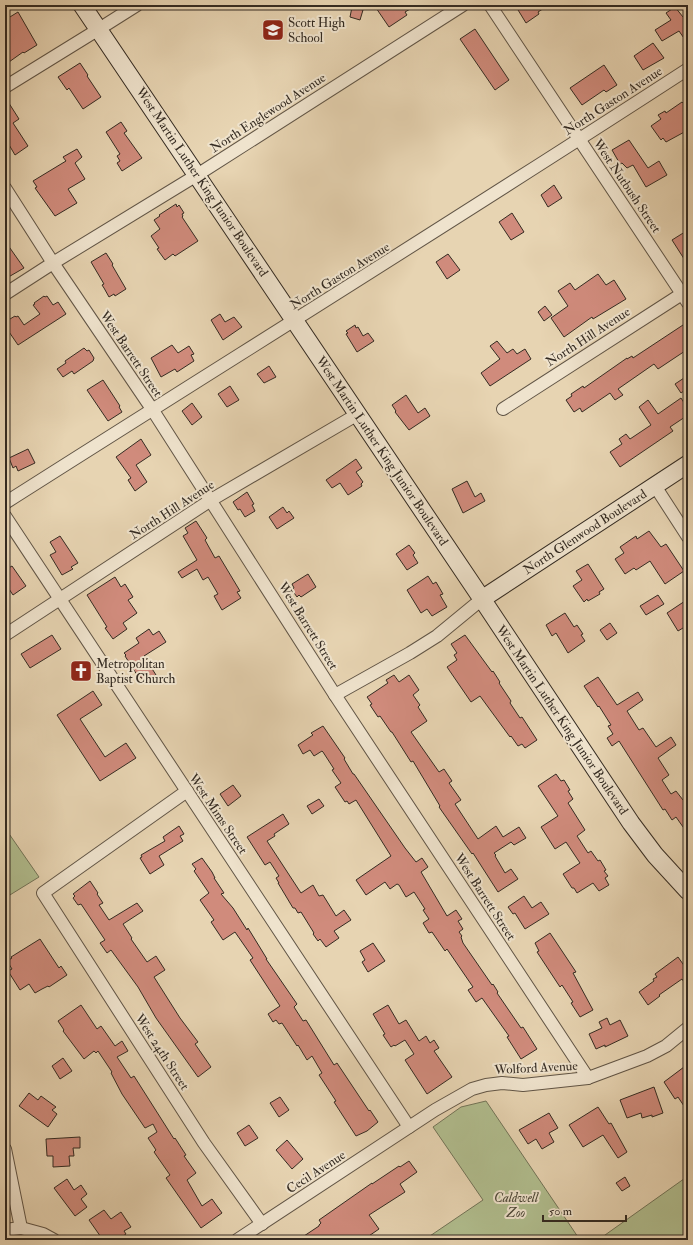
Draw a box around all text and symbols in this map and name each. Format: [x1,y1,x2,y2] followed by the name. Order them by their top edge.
[288,15,345,46] place label: Scott High School
[260,17,286,43] school or university icon: Scott High School
[561,63,666,139] street label: North Gaston Avenue
[207,69,329,156] street label: North Englewood Avenue
[132,83,272,280] street label: West Martin Luther King Junior Boulevard
[589,135,664,236] street label: West Nutbush Street
[287,239,393,313] street label: North Gaston Avenue
[543,303,634,370] street label: North Hill Avenue
[96,307,166,400] street label: West Barrett Street
[312,352,452,549] street label: West Martin Luther King Junior Boulevard
[127,476,218,543] street label: North Hill Avenue
[520,486,650,578] street label: North Glenwood Boulevard
[274,578,341,673] street label: West Barrett Street
[492,621,632,818] street label: West Martin Luther King Junior Boulevard
[96,656,176,688] place label: Metropolitan Baptist Church
[68,658,94,684] church icon: Metropolitan Baptist Church
[185,770,251,857] street label: West Mims Street
[450,850,519,943] street label: West Barrett Street
[131,1010,193,1093] street label: West 24th Street
[493,1058,579,1078] street label: Wolford Avenue
[283,1147,349,1197] street label: Cecil Avenue
[494,1190,539,1221] park label: Caldwell Zoo
[543,1197,626,1223] scale bar
[549,1204,573,1219] text: 50 m

